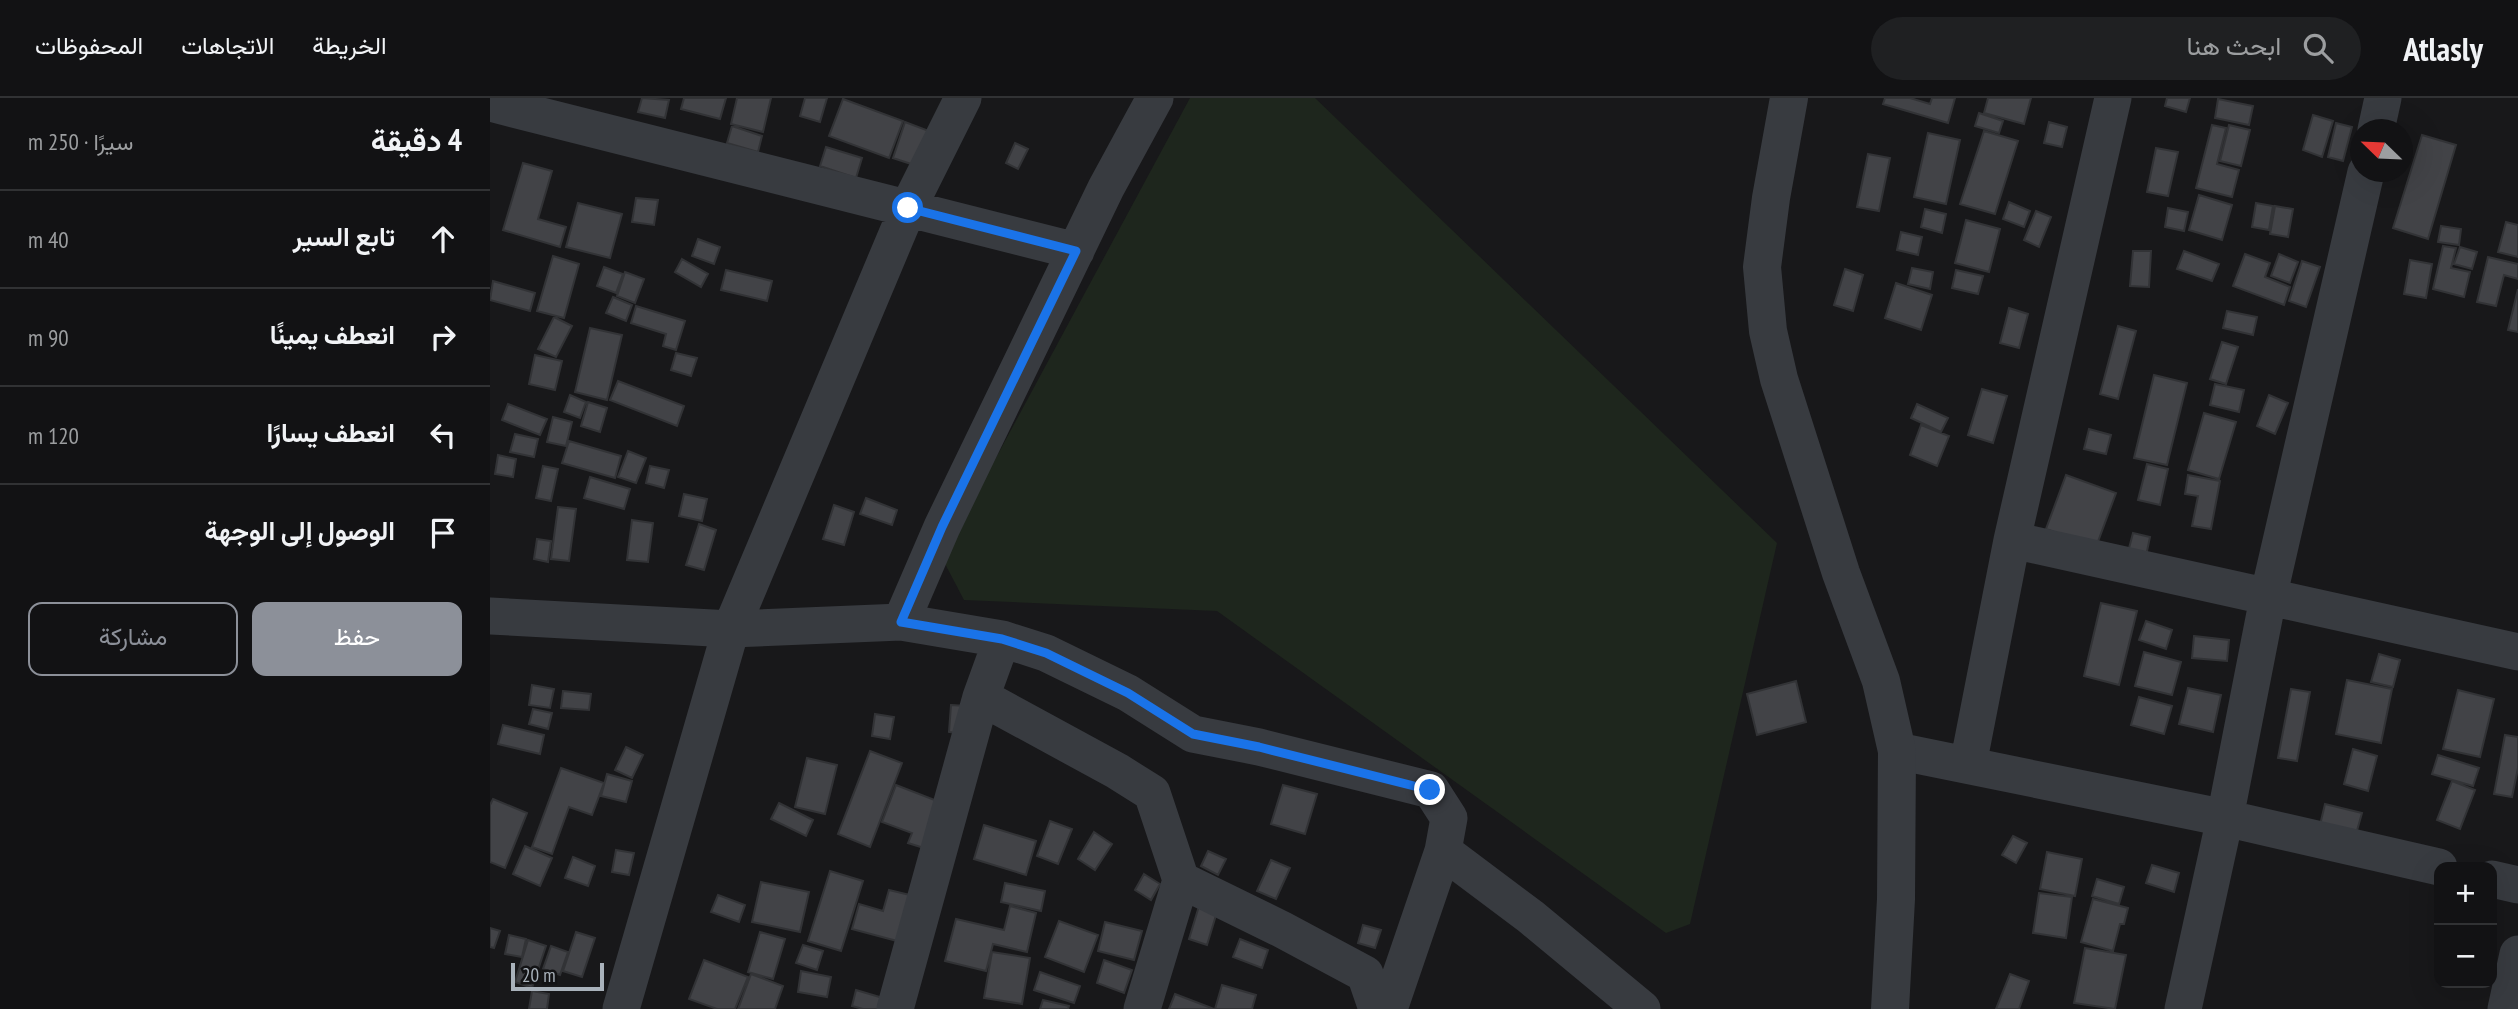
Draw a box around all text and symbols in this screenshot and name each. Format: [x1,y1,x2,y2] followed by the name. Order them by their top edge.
[1871,17,2361,80] search box
[2403,27,2483,70] text: Atlasly
[2187,29,2281,62] text: ابحث هنا
[2299,29,2337,67] icon: search
[35,30,143,61] text: المحفوظات
[181,30,274,61] text: الاتجاهات
[312,30,387,61] text: الخريطة
[2350,119,2413,182] north arrow
[371,120,462,159] text: 4 دقيقة
[28,127,134,156] text: سيرًا · 250 m
[892,192,923,223] route start
[293,220,395,253] text: تابع السير
[424,220,462,258] icon: ahead
[28,225,69,254] text: 40 m
[270,318,395,351] text: انعطف يمينًا
[424,318,462,356] icon: right
[28,323,69,352] text: 90 m
[267,416,395,449] text: انعطف يسارًا
[424,416,462,454] icon: left
[28,421,79,450] text: 120 m
[205,514,395,547] text: الوصول إلى الوجهة
[424,514,462,552] icon: arrive
[28,602,238,676] button: مشاركة
[252,602,462,676] button: حفظ
[1414,774,1445,805] route end
[2434,862,2497,988] map controls
[2434,862,2497,925] button: +
[2434,925,2497,988] button: −
[511,960,604,992] scale bar
[522,963,556,987] text: 20 m

